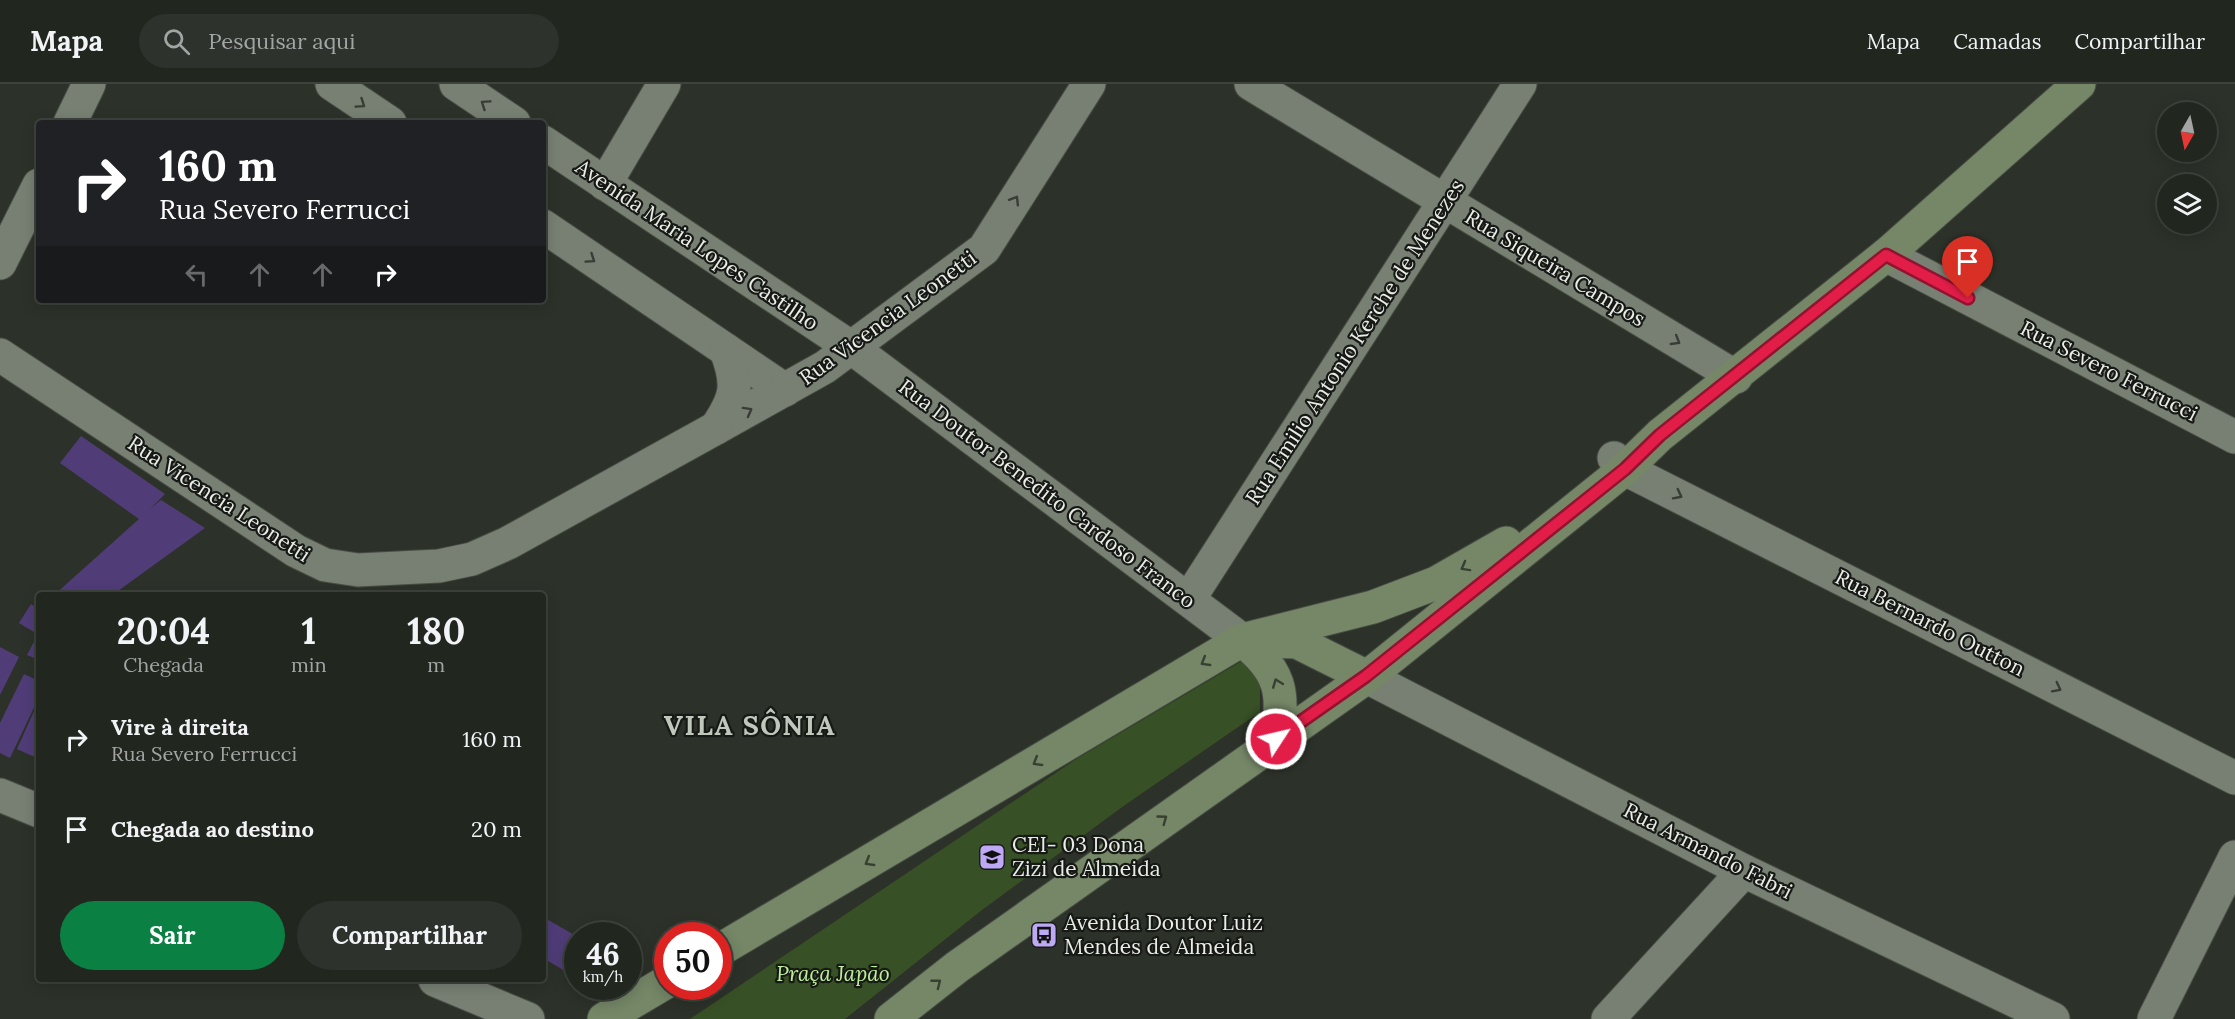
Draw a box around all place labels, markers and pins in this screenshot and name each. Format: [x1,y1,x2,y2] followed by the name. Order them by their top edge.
[1942,236,1993,298] pin
[1012,831,1161,882] place label: CEI- 03 Dona Zizi de Almeida
[977,842,1007,872] school or university icon: CEI- 03 Dona Zizi de Almeida
[1063,909,1263,960] place label: Avenida Doutor Luiz Mendes de Almeida
[1029,920,1059,950] bus stop icon: Avenida Doutor Luiz Mendes de Almeida

